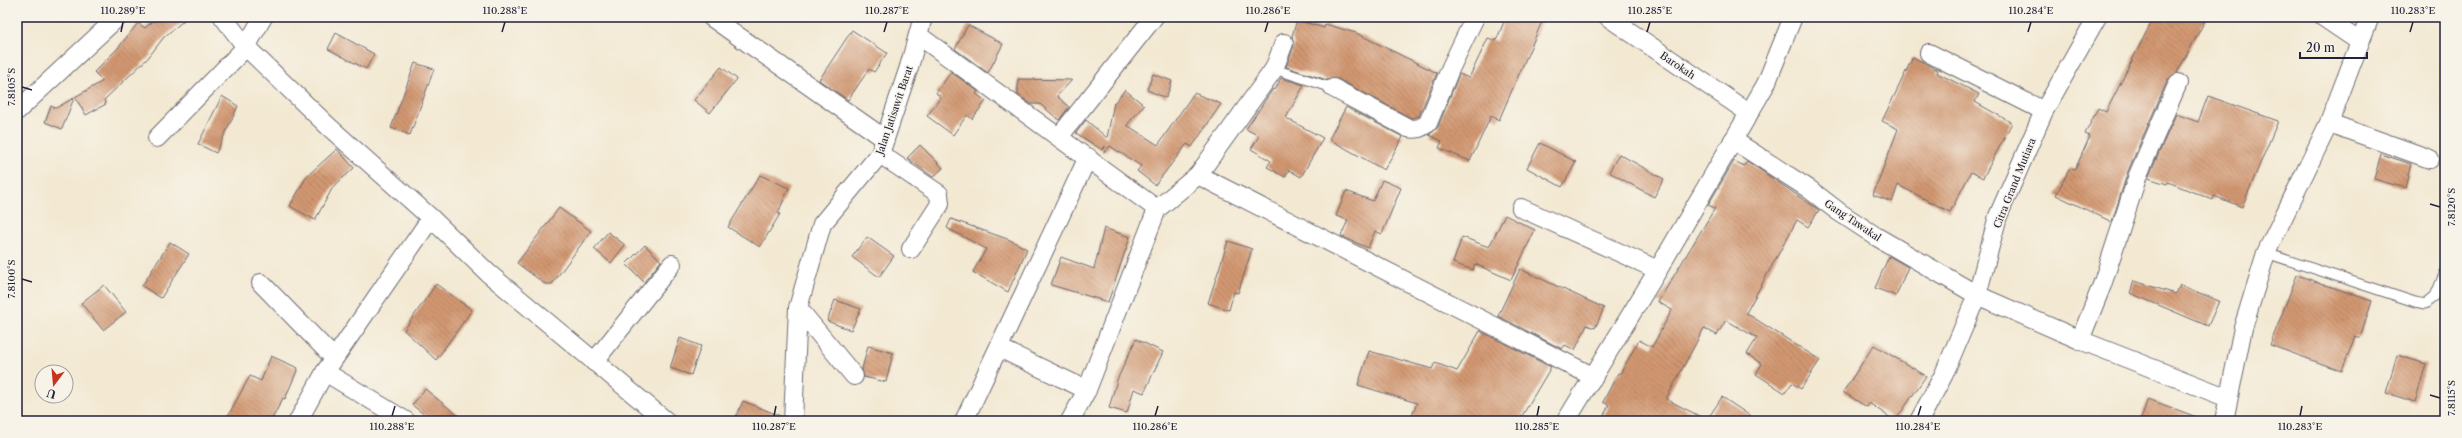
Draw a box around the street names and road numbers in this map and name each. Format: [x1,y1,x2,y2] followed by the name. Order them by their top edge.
[1658,49,1698,82] street label: Barokah
[872,64,916,158] street label: Jalan Jatisawit Barat
[1990,135,2039,230] street label: Citra Grand Mutiara
[1822,197,1884,244] street label: Gang Tawakal

